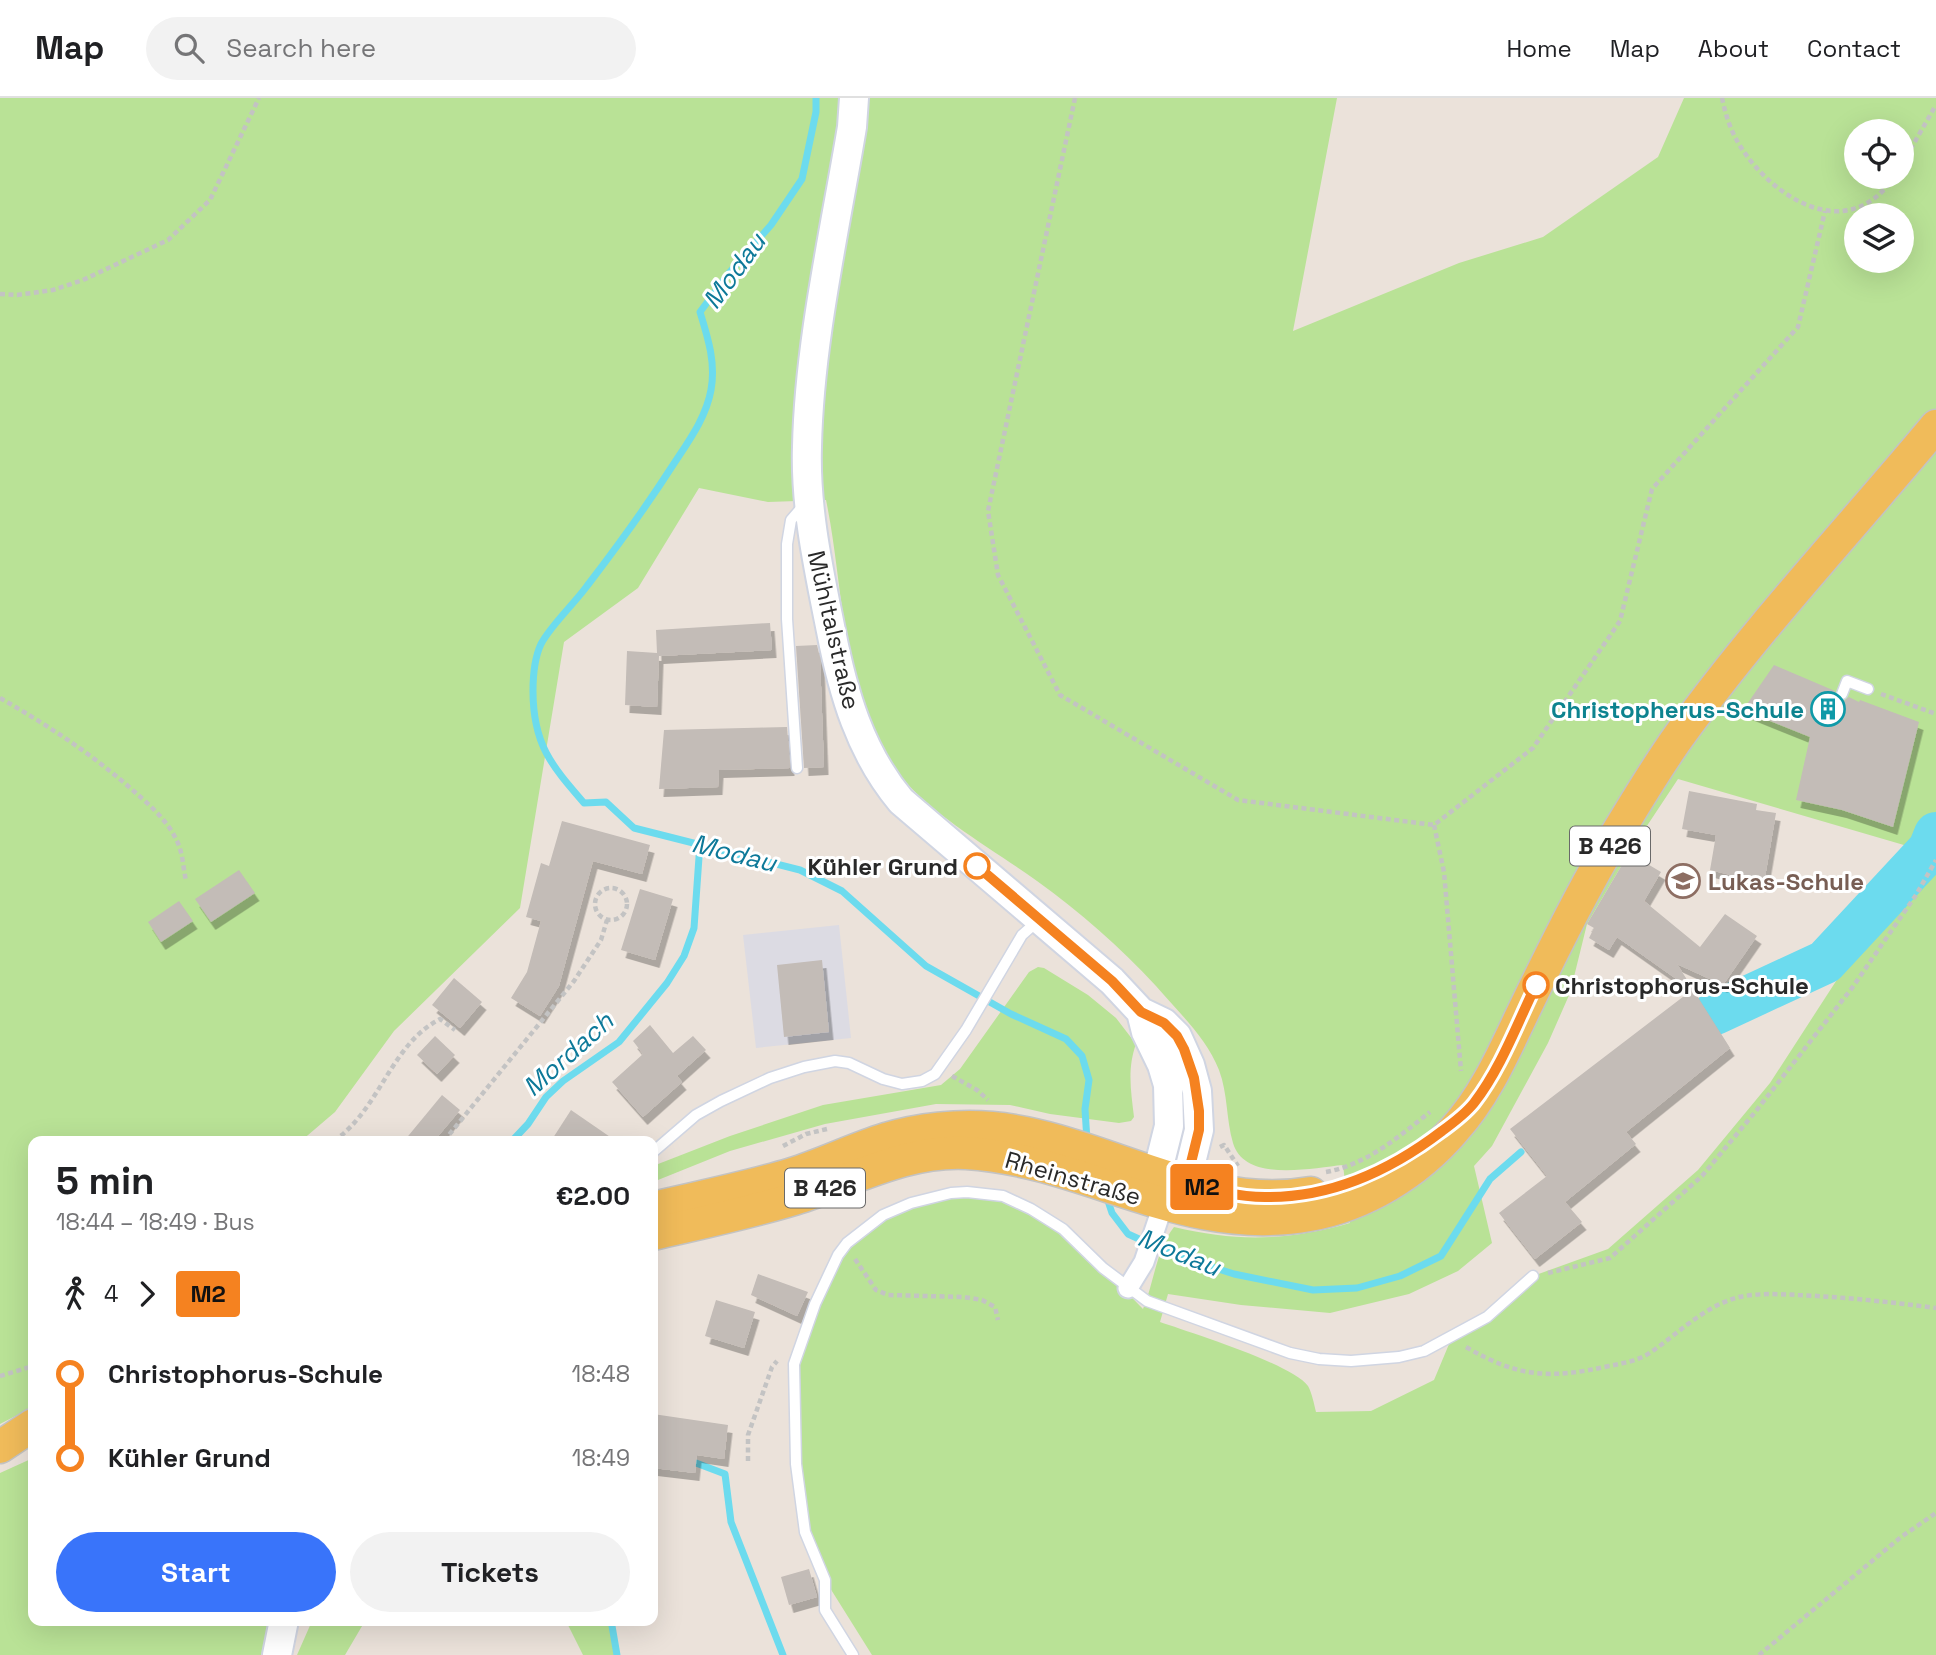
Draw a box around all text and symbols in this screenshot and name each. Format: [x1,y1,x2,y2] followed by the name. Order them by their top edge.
[146,17,636,80] search box
[35,27,104,69] text: Map
[170,29,208,67] icon: search
[226,31,376,65] text: Search here
[1506,33,1572,64] text: Home
[1610,33,1660,64] text: Map
[1698,33,1769,64] text: About
[1807,33,1901,64] text: Contact
[1844,119,1914,273] map controls
[1844,119,1914,189] button: locate
[1844,203,1914,273] button: layers
[695,225,774,316] water label: Modau
[801,548,867,712] street label: Mühltalstraße
[1809,690,1847,728] building icon: Christopherus-Schule
[1551,694,1804,725] place label: Christopherus-Schule
[688,826,781,880] water label: Modau
[1570,826,1650,866] road number: B 426
[808,851,958,882] place label: Kühler Grund
[964,853,990,879] marker: Kühler Grund
[1664,862,1702,900] school or university icon: Lukas-Schule
[1708,866,1864,897] place label: Lukas-Schule
[1555,970,1809,1001] place label: Christophorus-Schule
[1523,972,1549,998] marker: Christophorus-Schule
[515,1004,621,1104] water label: Mordach
[1002,1144,1144,1212] street label: Rheinstraße
[56,1157,154,1205] text: 5 min
[1170,1164,1234,1210] line badge: M2
[785,1168,865,1208] road number: B 426
[1184,1171,1220,1202] text: M2
[556,1179,630,1213] text: €2.00
[56,1207,255,1237] text: 18:44 – 18:49 · Bus
[1133,1220,1226,1284] water label: Modau
[56,1275,94,1313] icon: walk
[128,1275,166,1313] icon: forward
[190,1278,226,1309] text: M2
[104,1279,118,1309] text: 4
[108,1357,383,1391] text: Christophorus-Schule
[572,1359,630,1389] text: 18:48
[108,1441,271,1475] text: Kühler Grund
[572,1443,630,1473] text: 18:49
[56,1532,336,1612] button: Start
[350,1532,630,1612] button: Tickets

